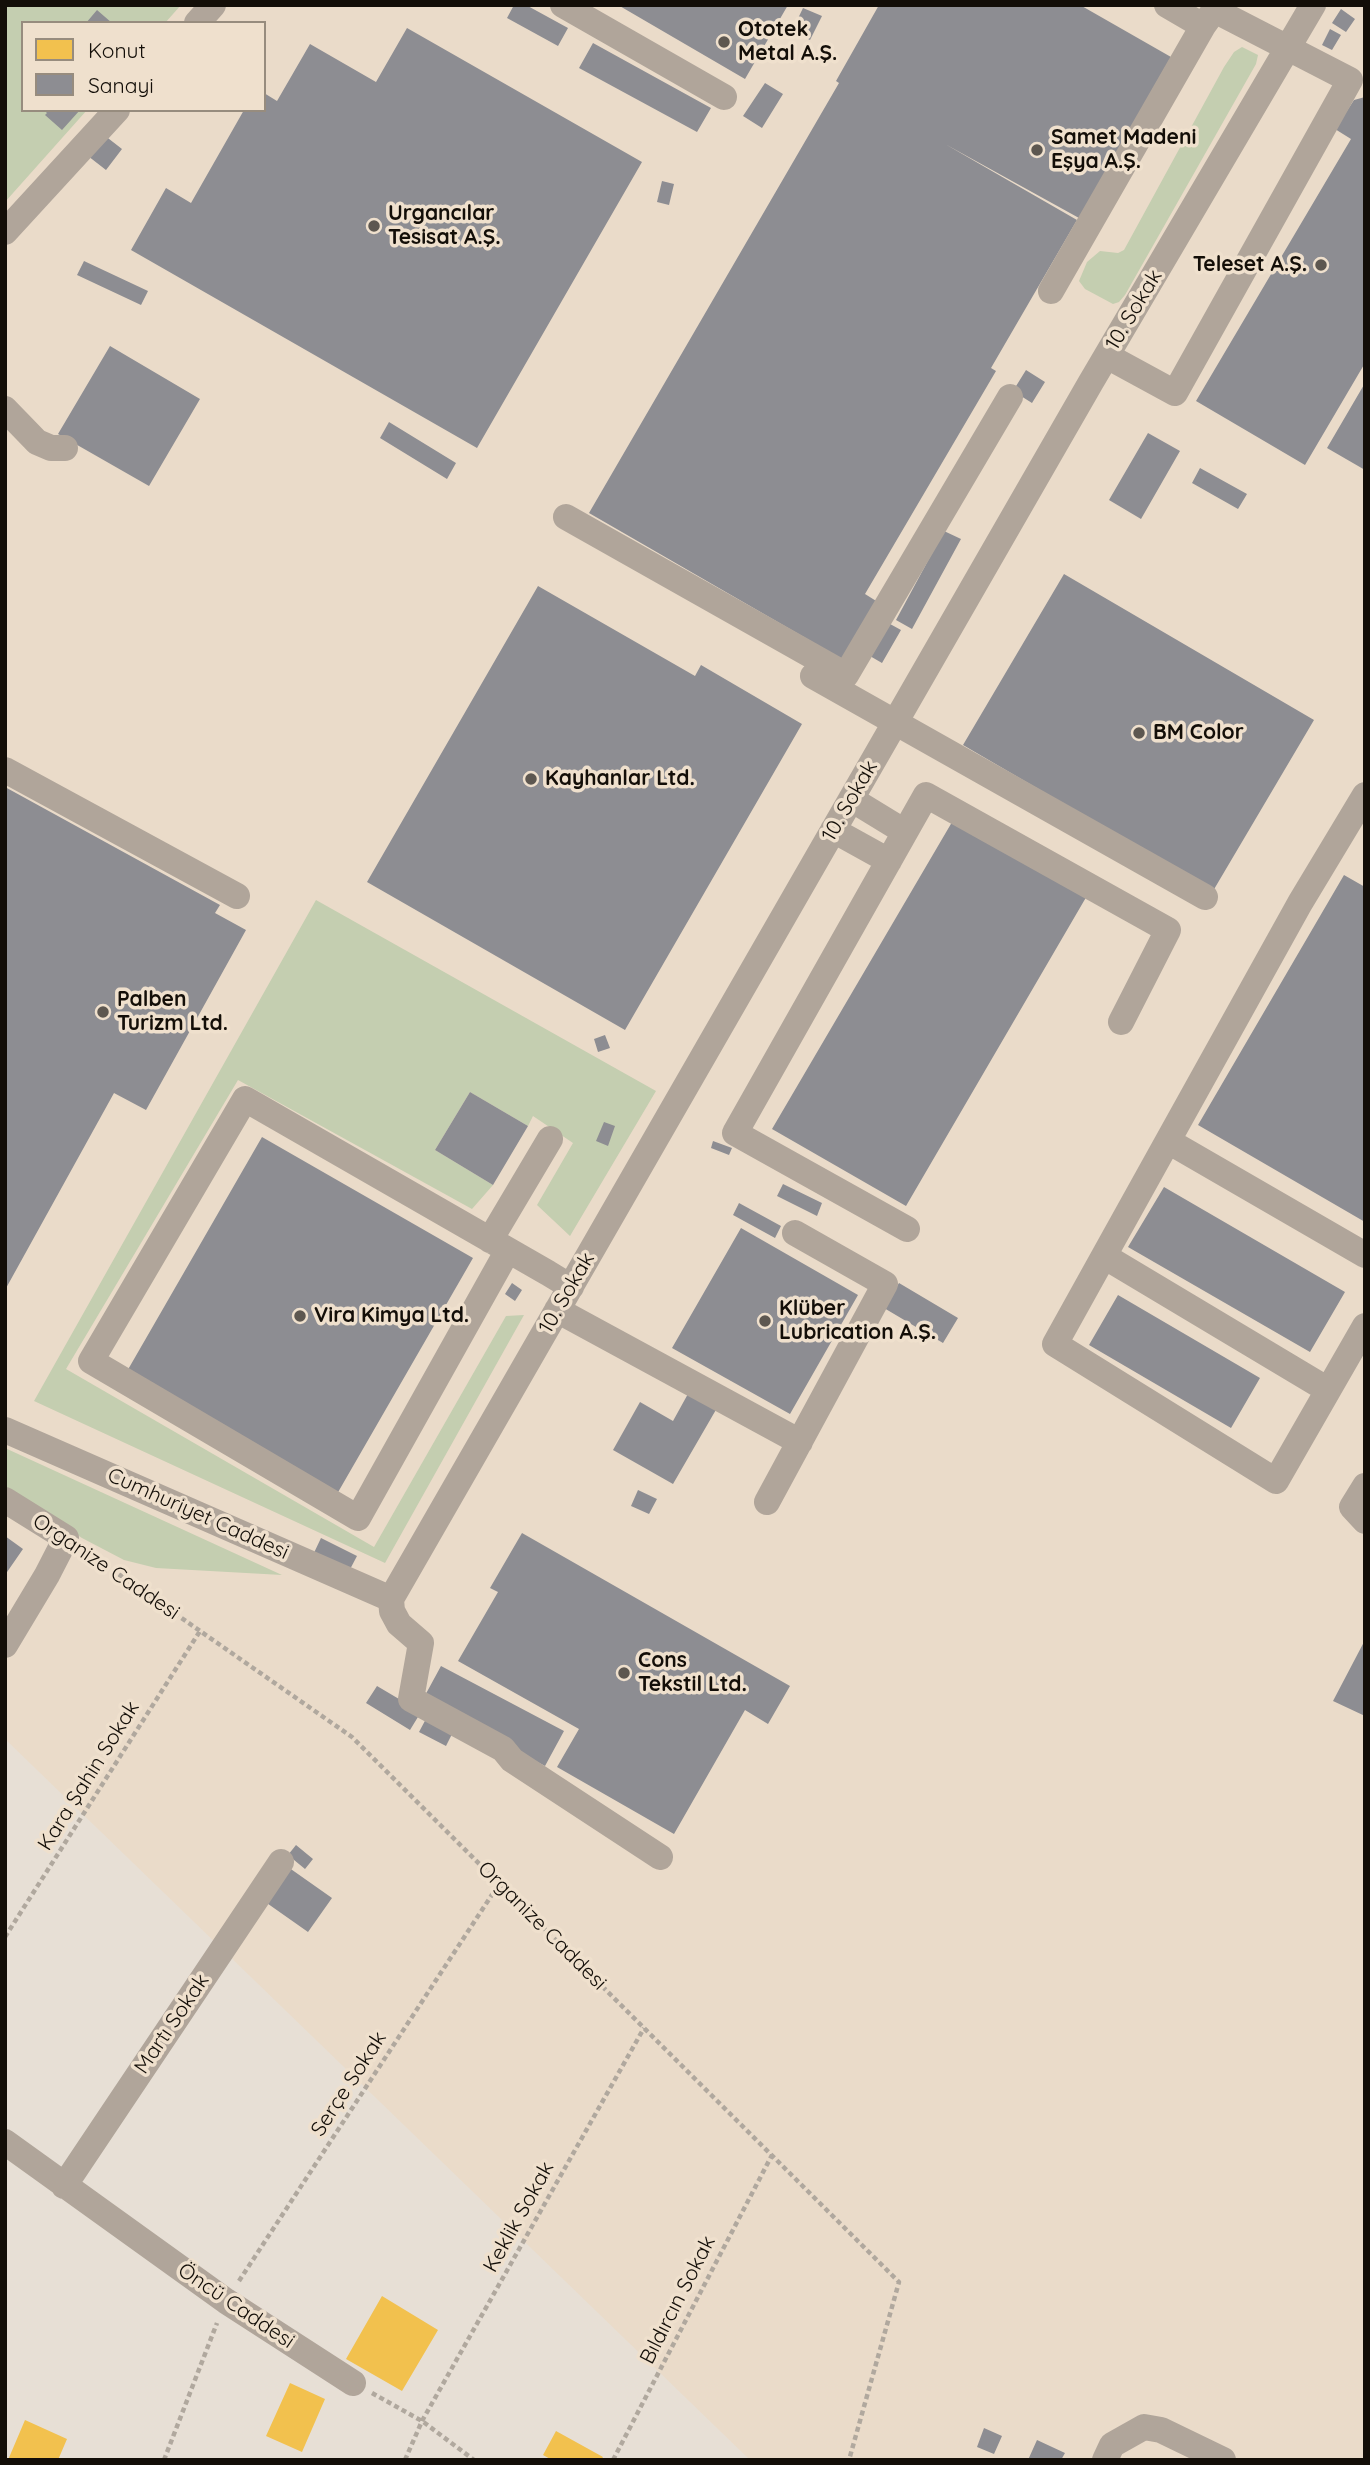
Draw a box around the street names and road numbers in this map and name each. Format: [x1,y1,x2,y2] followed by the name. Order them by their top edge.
[1100,265,1168,355] street label: 10. Sokak
[817,756,883,846] street label: 10. Sokak
[534,1248,600,1338] street label: 10. Sokak
[103,1463,293,1565] street label: Cumhuriyet Caddesi
[28,1509,184,1625] street label: Organize Caddesi
[33,1697,145,1855] street label: Kara Şahin Sokak
[472,1856,612,1996] street label: Organize Caddesi
[129,1969,215,2079] street label: Martı Sokak
[306,2027,392,2141] street label: Serçe Sokak
[478,2157,560,2277] street label: Keklik Sokak
[635,2232,721,2368] street label: Bıldırcın Sokak
[173,2258,299,2354] street label: Öncü Caddesi

